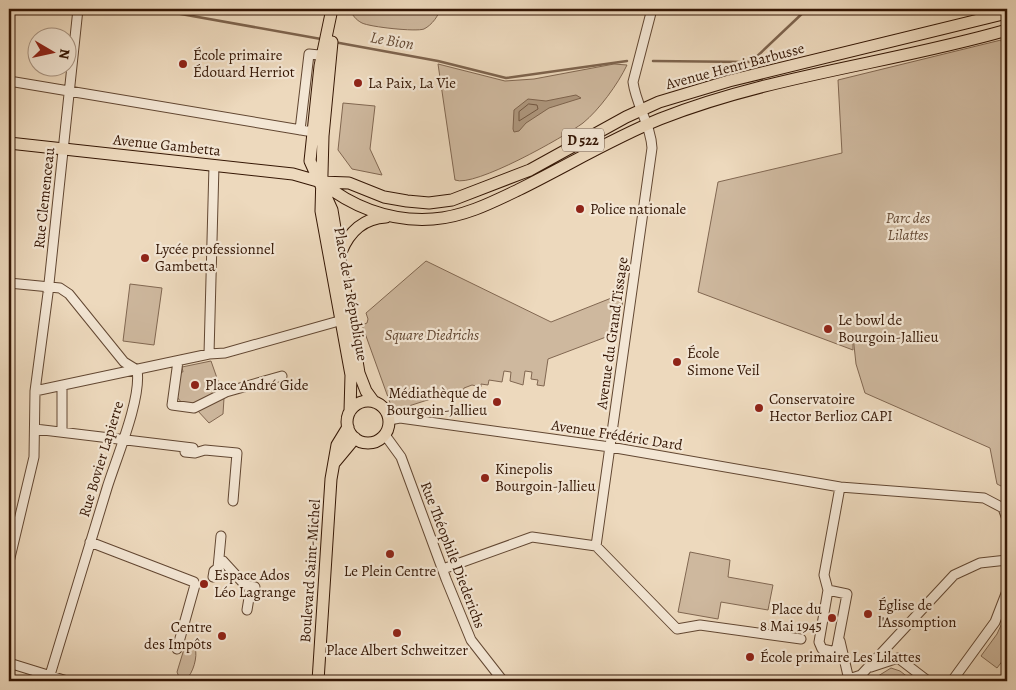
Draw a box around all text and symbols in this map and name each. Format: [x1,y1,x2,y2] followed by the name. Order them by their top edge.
[369,26,416,56] water label: Le Bion
[28,28,78,78] north arrow
[663,38,807,94] street label: Avenue Henri Barbusse
[193,45,295,82] place label: École primaire Édouard Herriot
[54,47,75,60] text: N
[177,58,189,70] marker: École primaire Édouard Herriot
[368,73,456,93] place label: La Paix, La Vie
[352,77,364,89] marker: La Paix, La Vie
[562,128,604,152] road number: D 522
[111,129,222,161] street label: Avenue Gambetta
[29,146,59,250] street label: Rue Clemenceau
[590,199,687,219] place label: Police nationale
[574,203,586,215] marker: Police nationale
[886,208,930,245] park label: Parc des Lilattes
[329,225,373,363] street label: Place de la République
[155,239,275,276] place label: Lycée professionnel Gambetta
[139,252,151,264] marker: Lycée professionnel Gambetta
[591,255,633,411] street label: Avenue du Grand Tissage
[838,310,940,347] place label: Le bowl de Bourgoin-Jallieu
[822,323,834,335] marker: Le bowl de Bourgoin-Jallieu
[385,325,479,345] park label: Square Diedrichs
[687,343,760,380] place label: École Simone Veil
[671,356,683,368] marker: École Simone Veil
[205,375,309,395] place label: Place André Gide
[189,379,201,391] marker: Place André Gide
[386,383,488,420] place label: Médiathèque de Bourgoin-Jallieu
[769,389,893,426] place label: Conservatoire Hector Berlioz CAPI
[491,396,503,408] marker: Médiathèque de Bourgoin-Jallieu
[74,398,128,520] street label: Rue Bovier Lapierre
[753,402,765,414] marker: Conservatoire Hector Berlioz CAPI
[549,415,685,455] street label: Avenue Frédéric Dard
[495,459,597,496] place label: Kinepolis Bourgoin-Jallieu
[479,472,491,484] marker: Kinepolis Bourgoin-Jallieu
[416,479,490,631] street label: Rue Théophile Diederichs
[295,498,325,643] street label: Boulevard Saint-Michel
[384,548,396,560] marker: Le Plein Centre
[344,561,437,581] place label: Le Plein Centre
[214,565,296,602] place label: Espace Ados Léo Lagrange
[198,578,210,590] marker: Espace Ados Léo Lagrange
[878,595,956,632] place label: Église de l'Assomption
[760,599,823,636] place label: Place du 8 Mai 1945
[862,608,874,620] marker: Église de l'Assomption
[826,612,838,624] marker: Place du 8 Mai 1945
[144,617,212,654] place label: Centre des Impôts
[391,627,403,639] marker: Place Albert Schweitzer
[216,630,228,642] marker: Centre des Impôts
[326,640,468,660] place label: Place Albert Schweitzer
[760,647,921,667] place label: École primaire Les Lilattes
[744,651,756,663] marker: École primaire Les Lilattes

